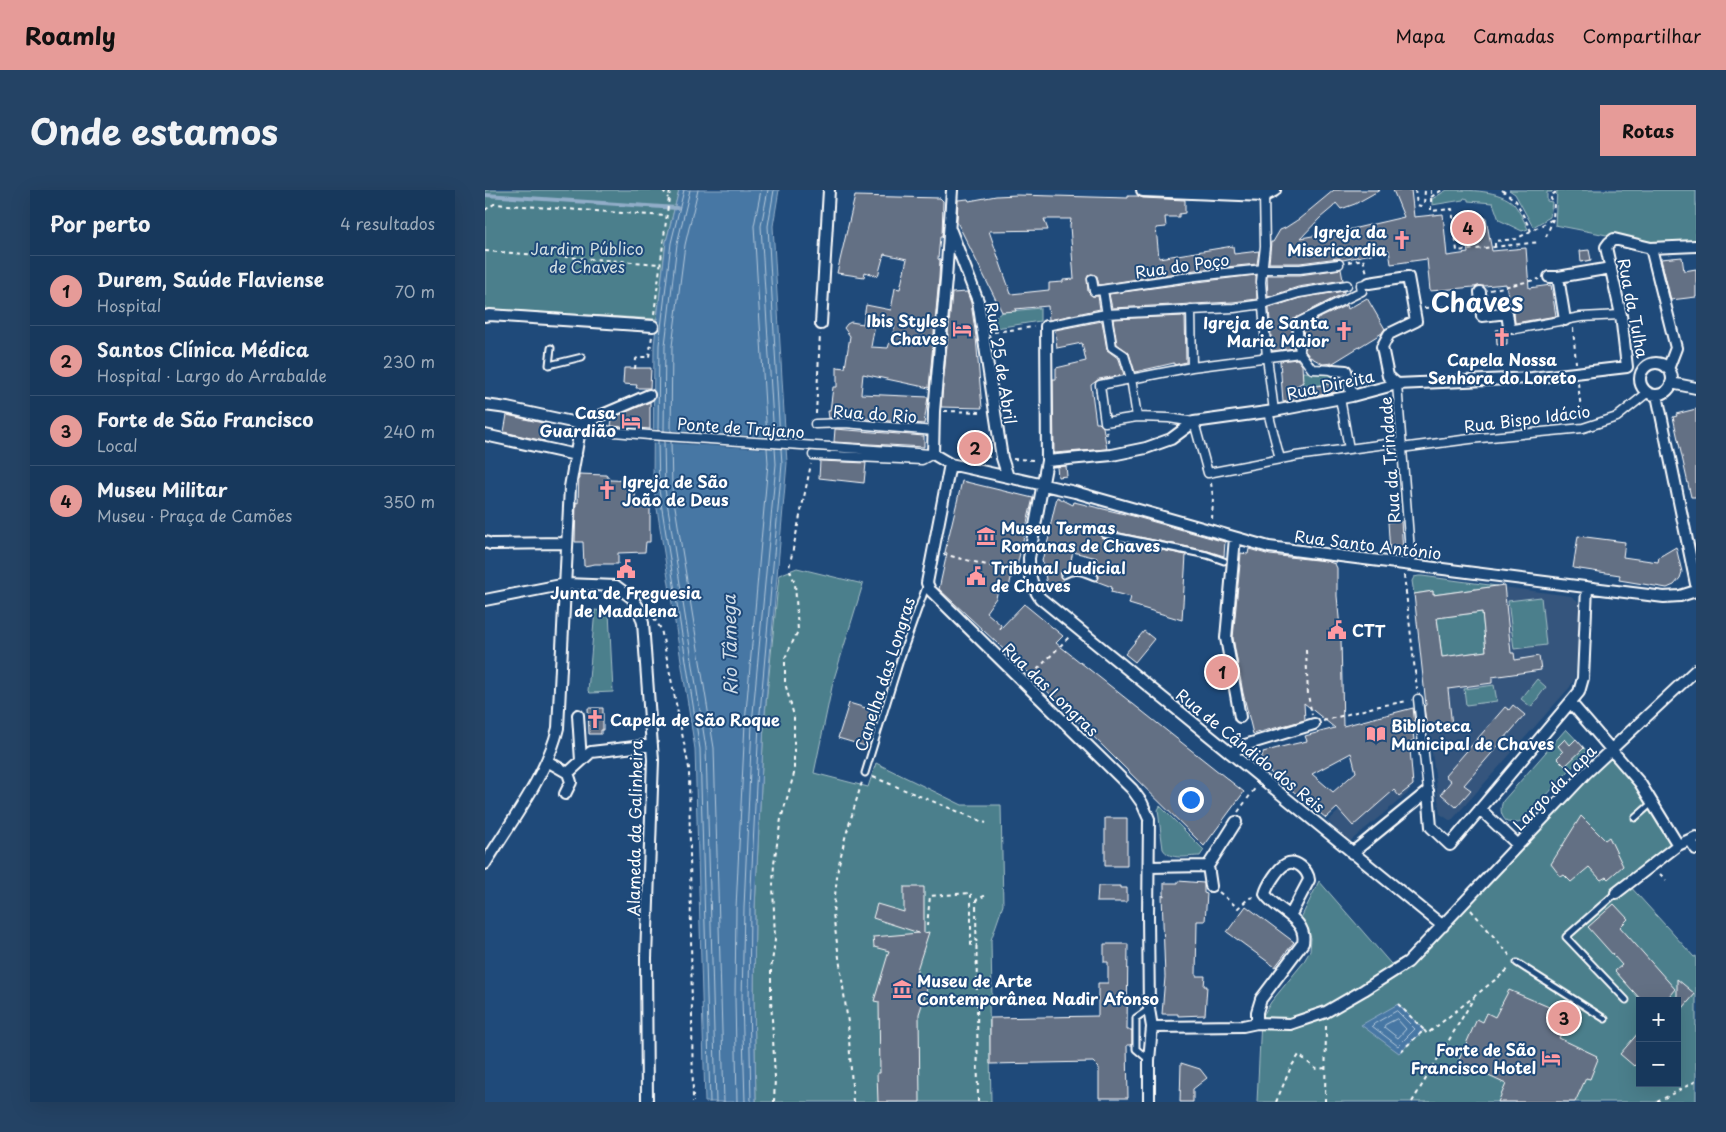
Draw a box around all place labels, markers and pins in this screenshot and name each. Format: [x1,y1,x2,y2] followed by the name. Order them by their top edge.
[1452,209,1484,247] pin: 4
[1287,219,1387,261] place label: Igreja da Misericordia
[1391,229,1413,251] church icon: Igreja da Misericordia
[866,308,947,350] place label: Ibis Styles Chaves
[1203,310,1330,352] place label: Igreja de Santa Maria Maior
[951,318,973,340] hotel icon: Ibis Styles Chaves
[1333,320,1355,342] church icon: Igreja de Santa Maria Maior
[1491,326,1513,348] church icon: Capela Nossa Senhora do Loreto
[1428,347,1576,389] place label: Capela Nossa Senhora do Loreto
[540,400,616,442] place label: Casa Guardião
[620,410,642,432] hotel icon: Casa Guardião
[959,429,991,467] pin: 2
[622,469,729,511] place label: Igreja de São João de Deus
[596,479,618,501] church icon: Igreja de São João de Deus
[1001,515,1161,557] place label: Museu Termas Romanas de Chaves
[975,525,997,547] museum icon: Museu Termas Romanas de Chaves
[991,555,1126,597] place label: Tribunal Judicial de Chaves
[615,558,637,580] public building icon: Junta de Freguesia de Madalena
[965,565,987,587] public building icon: Tribunal Judicial de Chaves
[550,580,702,622] place label: Junta de Freguesia de Madalena
[1352,618,1386,642] place label: CTT
[1326,619,1348,641] public building icon: CTT
[1206,653,1238,691] pin: 1
[610,707,780,731] place label: Capela de São Roque
[584,708,606,730] church icon: Capela de São Roque
[1391,713,1554,755] place label: Biblioteca Municipal de Chaves
[1365,723,1387,745] library icon: Biblioteca Municipal de Chaves
[917,968,1159,1010] place label: Museu de Arte Contemporânea Nadir Afonso
[891,978,913,1000] museum icon: Museu de Arte Contemporânea Nadir Afonso
[1548,999,1580,1037] pin: 3
[1411,1037,1536,1079] place label: Forte de São Francisco Hotel
[1540,1047,1562,1069] hotel icon: Forte de São Francisco Hotel

